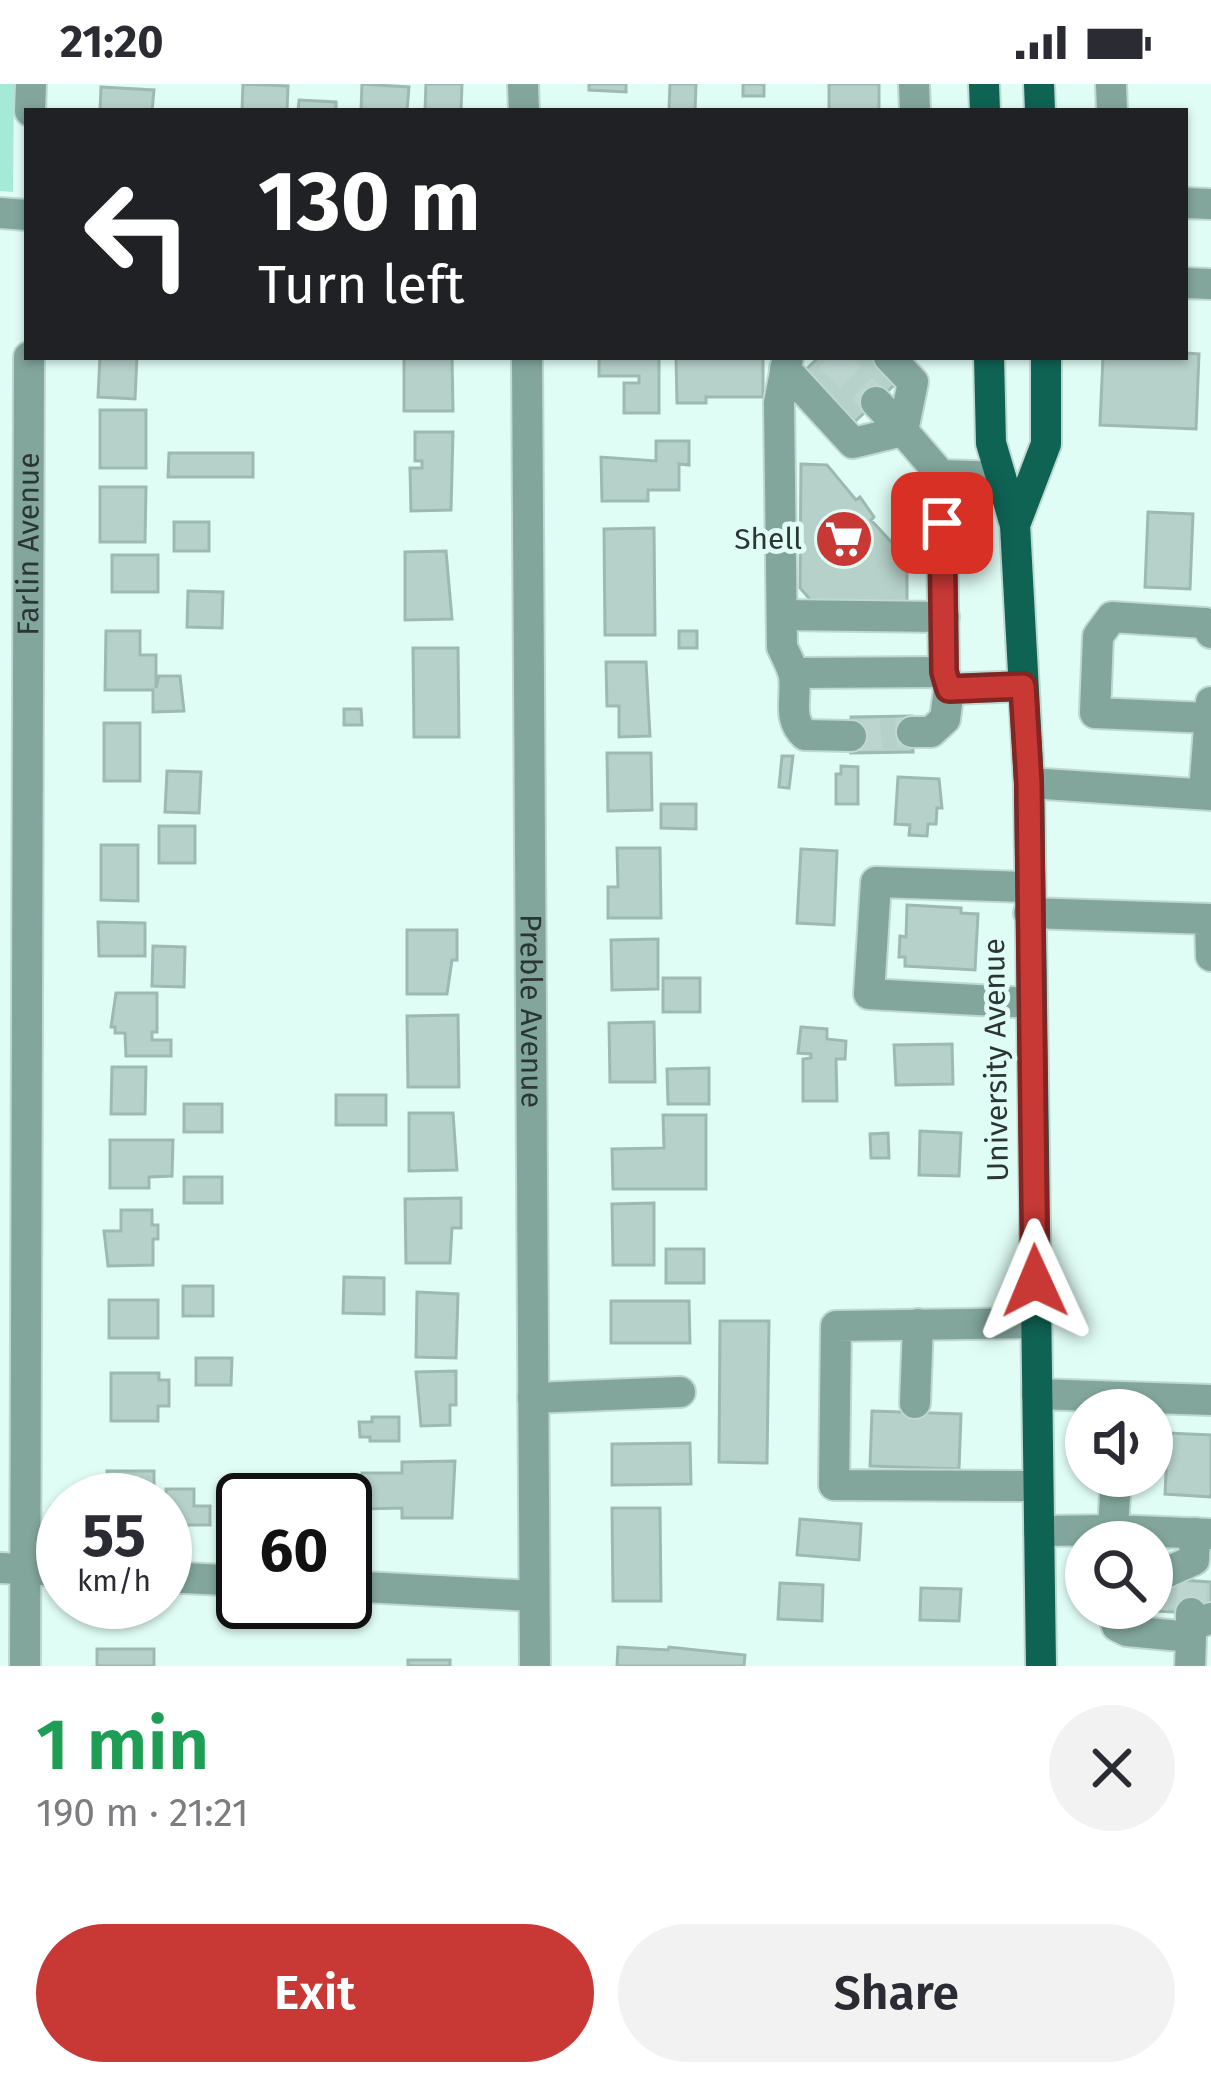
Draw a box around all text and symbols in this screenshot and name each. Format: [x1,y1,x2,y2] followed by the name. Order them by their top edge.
[60,15,164,69] text: 21:20
[258,151,481,252] text: 130 m
[60,156,216,312] icon: left
[258,253,465,317] text: Turn left
[10,452,47,636] street label: Farlin Avenue
[891,472,993,574] pin
[909,490,975,556] icon: arrive
[813,508,875,570] supermarket icon: Shell
[734,521,802,557] place label: Shell
[512,914,550,1108] street label: Preble Avenue
[976,938,1016,1182] street label: University Avenue
[972,1218,1098,1344] position arrow
[1065,1389,1173,1629] map controls
[1065,1389,1173,1497] button: sound
[216,1473,372,1629] speed limit sign: 60
[82,1500,146,1572] text: 55
[1065,1521,1173,1629] button: search
[77,1563,151,1599] text: km/h
[36,1702,209,1788] text: 1 min
[1049,1705,1175,1831] button: close
[36,1790,249,1836] text: 190 m · 21:21
[36,1924,594,2062] button: Exit
[618,1924,1175,2062] button: Share

